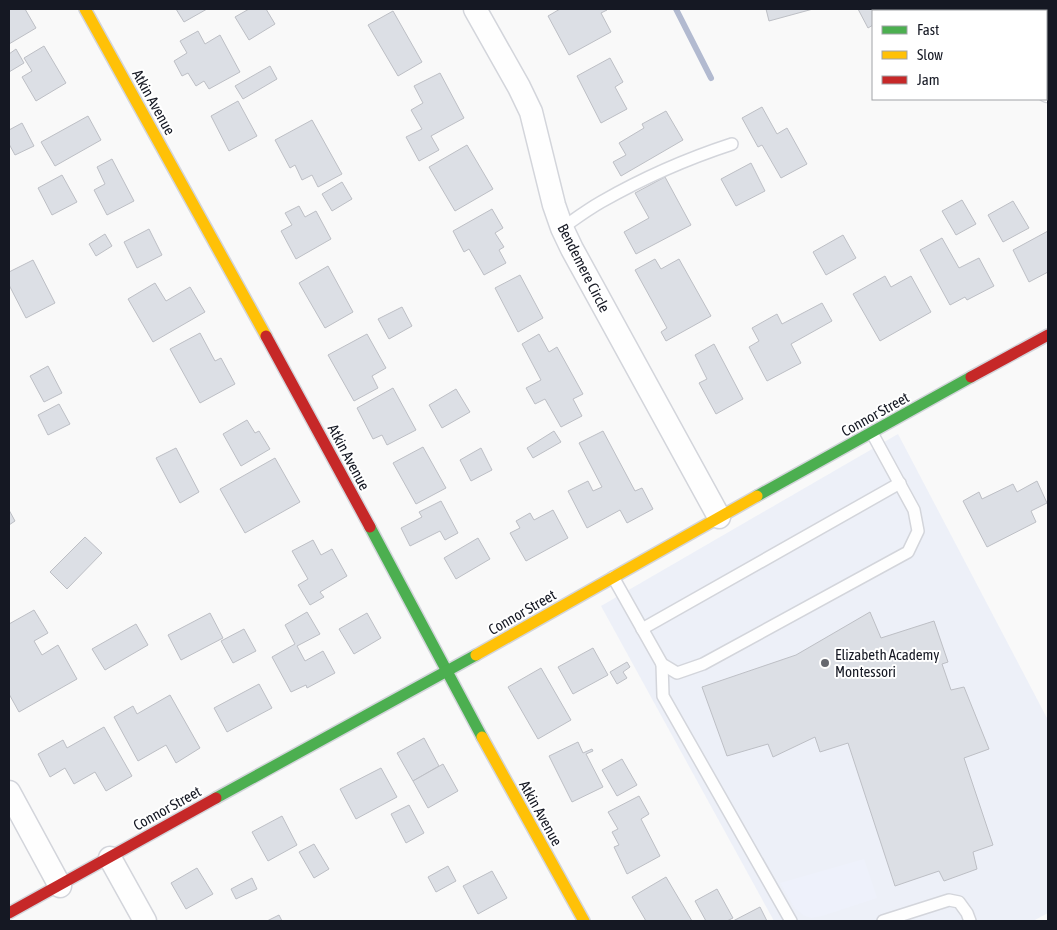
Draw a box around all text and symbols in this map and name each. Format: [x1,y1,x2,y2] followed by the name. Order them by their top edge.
[872,10,1047,100] legend
[917,21,939,38] text: Fast
[917,46,943,63] text: Slow
[129,66,179,138] street label: Atkin Avenue
[917,71,940,88] text: Jam
[554,221,614,315] street label: Bendemere Circle
[838,388,912,440] street label: Connor Street
[325,421,374,493] street label: Atkin Avenue
[485,586,559,638] street label: Connor Street
[835,646,940,680] place label: Elizabeth Academy Montessori
[819,657,831,669] marker: Elizabeth Academy Montessori
[516,777,566,849] street label: Atkin Avenue
[130,782,204,834] street label: Connor Street

